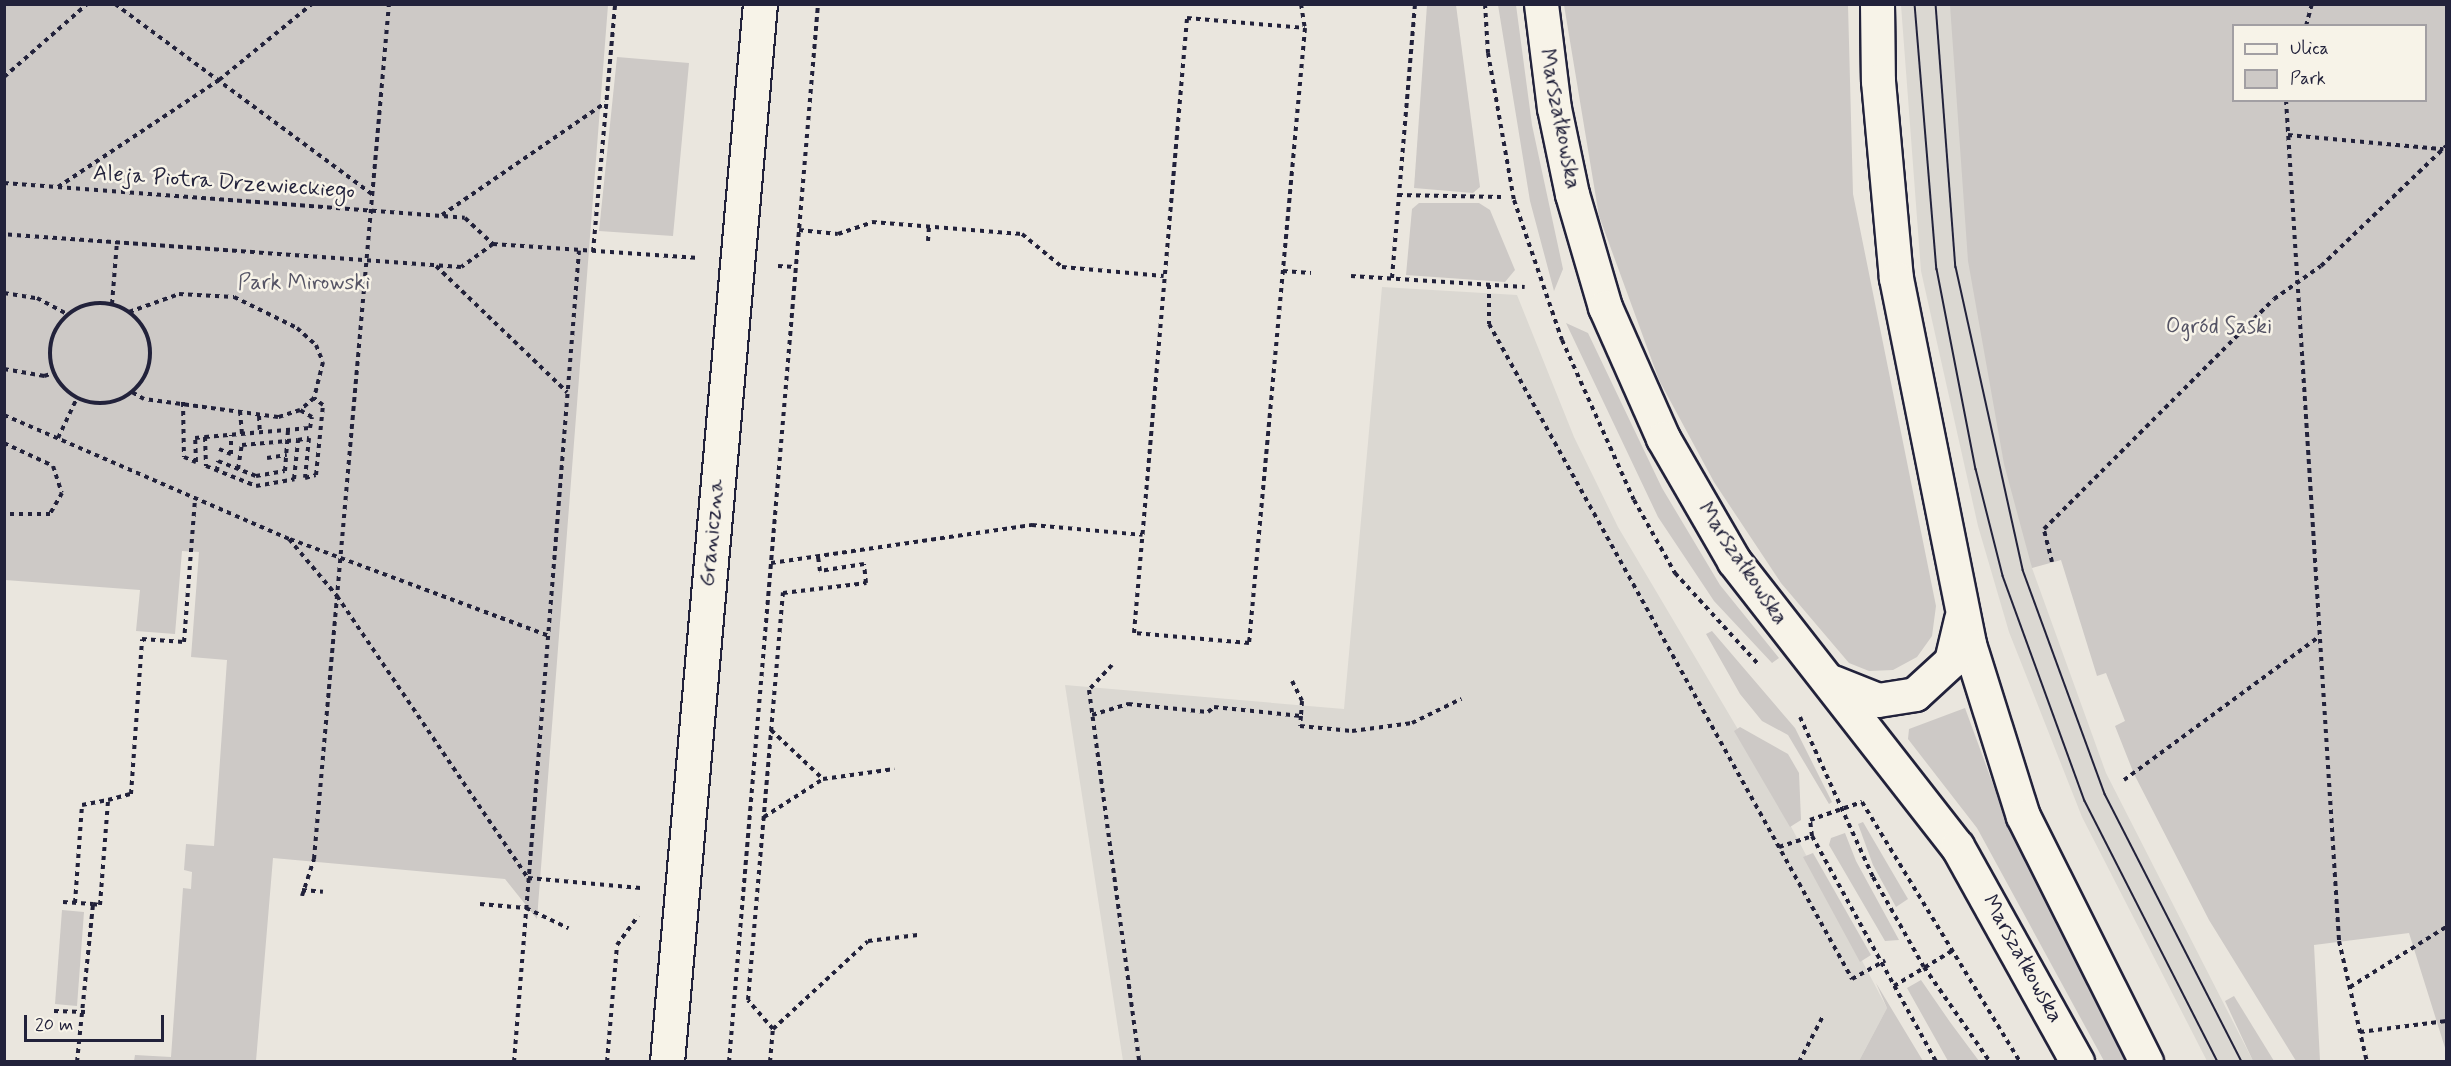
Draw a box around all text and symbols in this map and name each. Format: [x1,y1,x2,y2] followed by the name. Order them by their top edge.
[2232,24,2427,102] legend
[2290,37,2329,61] text: Ulica
[1532,47,1586,191] street label: Marszałkowska
[2290,67,2326,91] text: Park
[98,161,350,205] street label: Aleja Piotra Drzewieckiego
[238,271,370,297] park label: Park Mirowski
[2165,315,2273,341] park label: Ogród Saski
[695,478,731,588] street label: Graniczna
[1691,498,1793,630] street label: Marszałkowska
[1976,890,2068,1028] street label: Marszałkowska
[27,1003,166,1041] scale bar
[35,1013,73,1037] text: 20 m

